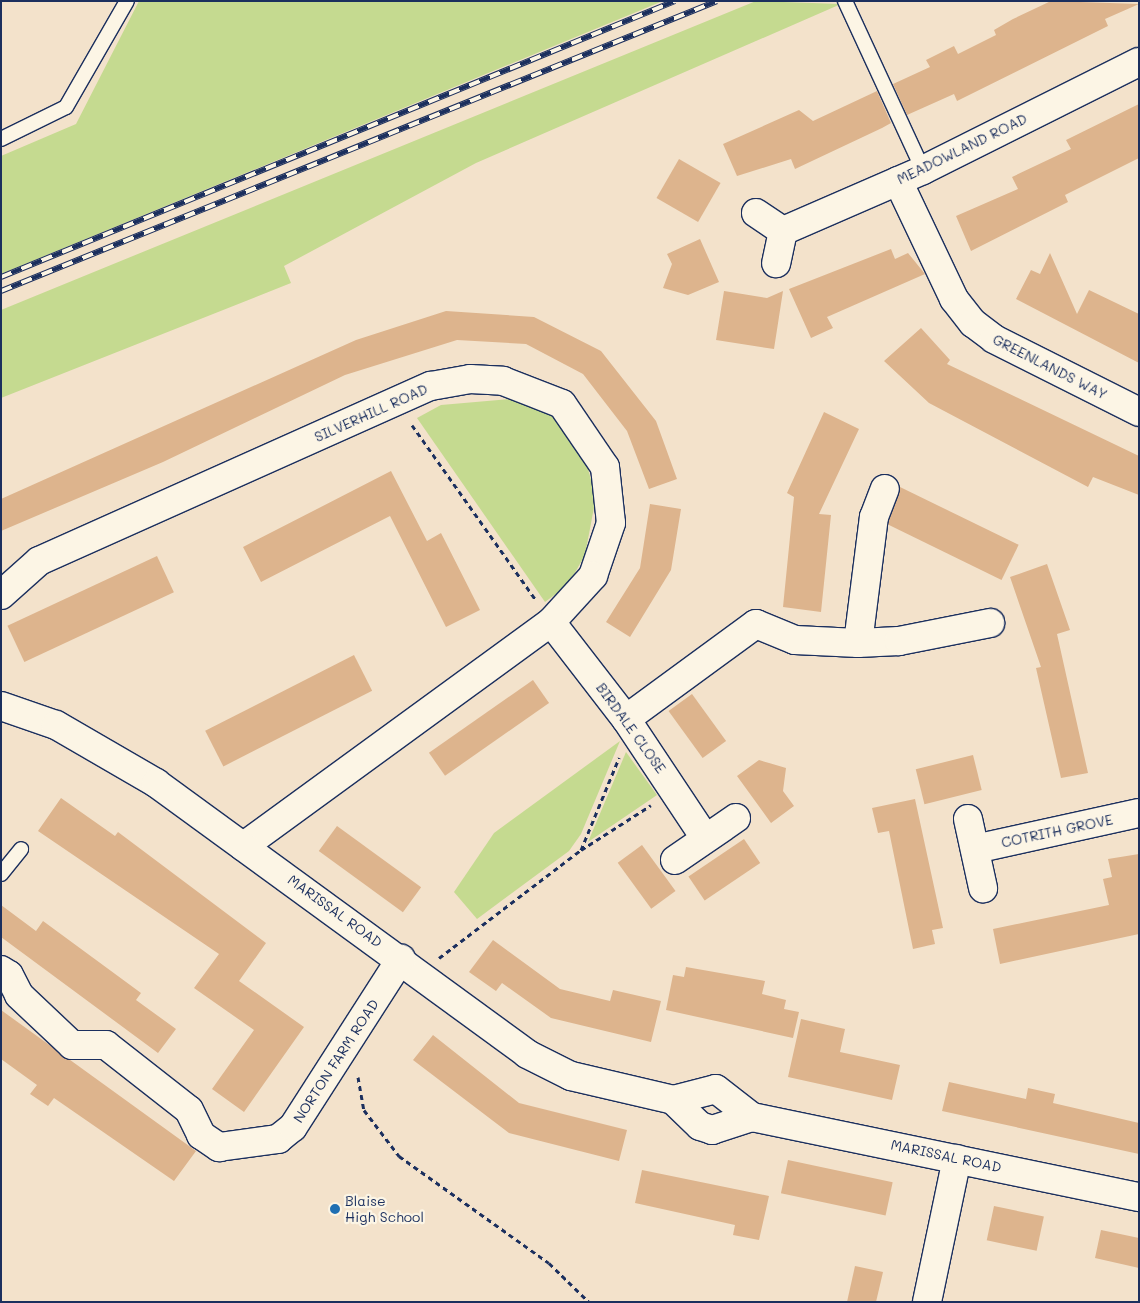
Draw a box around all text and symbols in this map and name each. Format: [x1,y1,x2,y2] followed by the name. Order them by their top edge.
[894,110,1030,188] street label: MEADOWLAND ROAD
[990,331,1110,403] street label: GREENLANDS WAY
[312,381,430,445] street label: SILVERHILL ROAD
[593,680,669,776] street label: BIRDALE CLOSE
[1000,811,1114,851] street label: COTRITH GROVE
[285,871,385,951] street label: MARISSAL ROAD
[290,996,382,1126] street label: NORTON FARM ROAD
[889,1136,1003,1176] street label: MARISSAL ROAD
[345,1193,424,1226] place label: Blaise High School
[329,1203,341,1215] marker: Blaise High School

